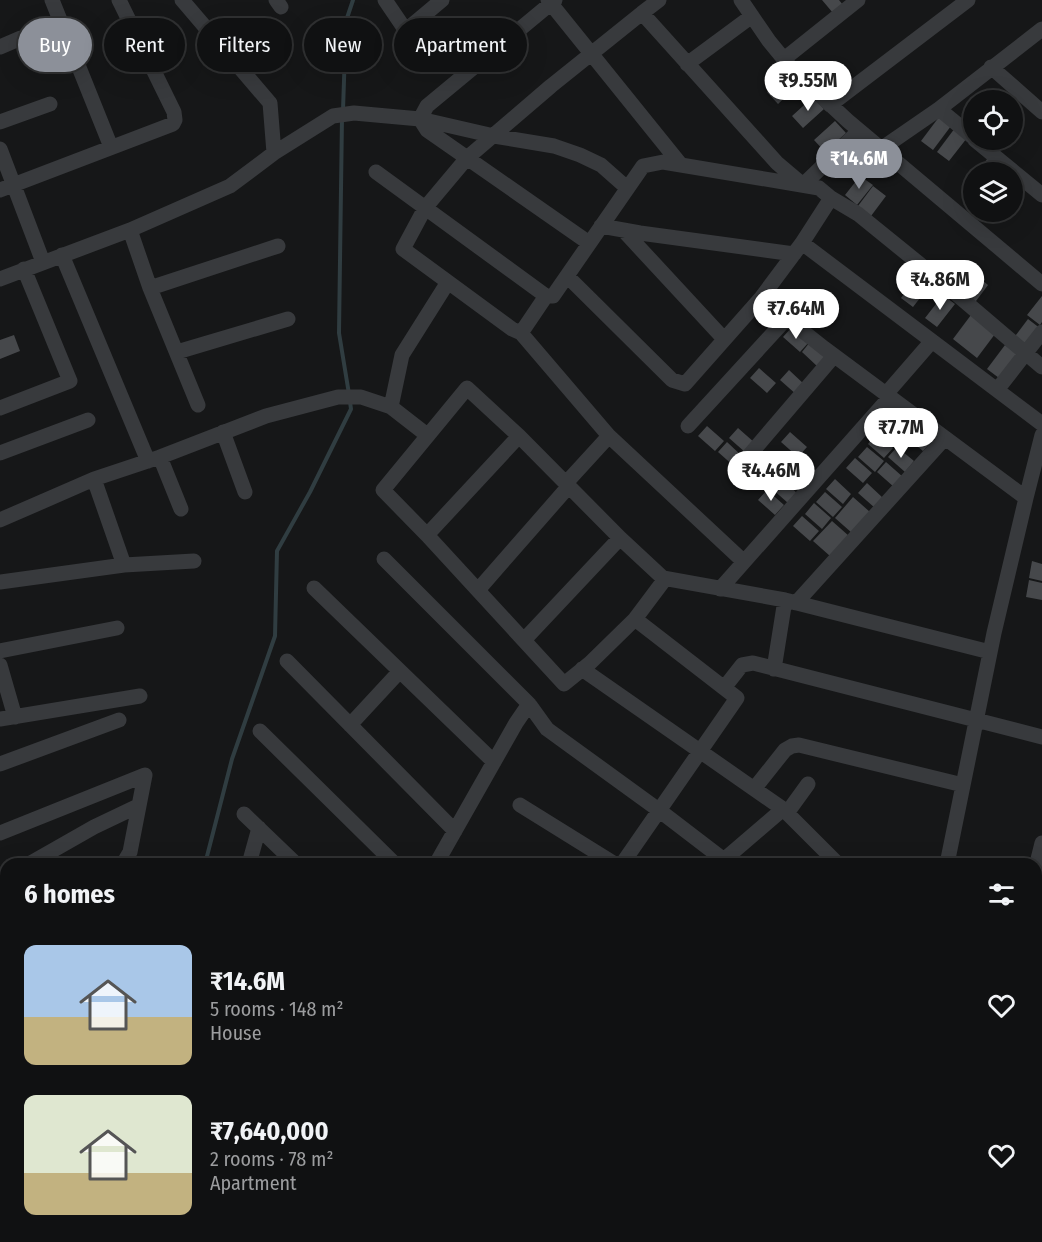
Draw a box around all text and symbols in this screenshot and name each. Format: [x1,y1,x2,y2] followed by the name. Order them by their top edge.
[18,18,92,72] chip: Buy
[104,18,185,72] chip: Rent
[197,18,292,72] chip: Filters
[304,18,382,72] chip: New
[394,18,527,72] chip: Apartment
[759,61,857,112] pin: ₹9.55M
[779,68,837,92] text: ₹9.55M
[963,90,1023,222] map controls
[963,90,1023,150] button: locate
[810,139,908,190] pin: ₹14.6M
[830,146,888,170] text: ₹14.6M
[963,162,1023,222] button: layers
[891,260,989,311] pin: ₹4.86M
[910,267,970,291] text: ₹4.86M
[747,289,845,340] pin: ₹7.64M
[767,296,825,320] text: ₹7.64M
[859,408,943,459] pin: ₹7.7M
[878,415,924,439] text: ₹7.7M
[722,451,820,502] pin: ₹4.46M
[742,458,800,482] text: ₹4.46M
[985,878,1018,911] icon: filters
[24,879,115,910] text: 6 homes
[210,966,285,997] text: ₹14.6M
[72,969,144,1041] icon: home
[985,989,1018,1022] icon: heart
[210,997,344,1021] text: 5 rooms · 148 m²
[210,1021,262,1045] text: House
[210,1116,329,1147] text: ₹7,640,000
[72,1119,144,1191] icon: home
[985,1139,1018,1172] icon: heart
[210,1147,333,1171] text: 2 rooms · 78 m²
[210,1171,297,1195] text: Apartment

